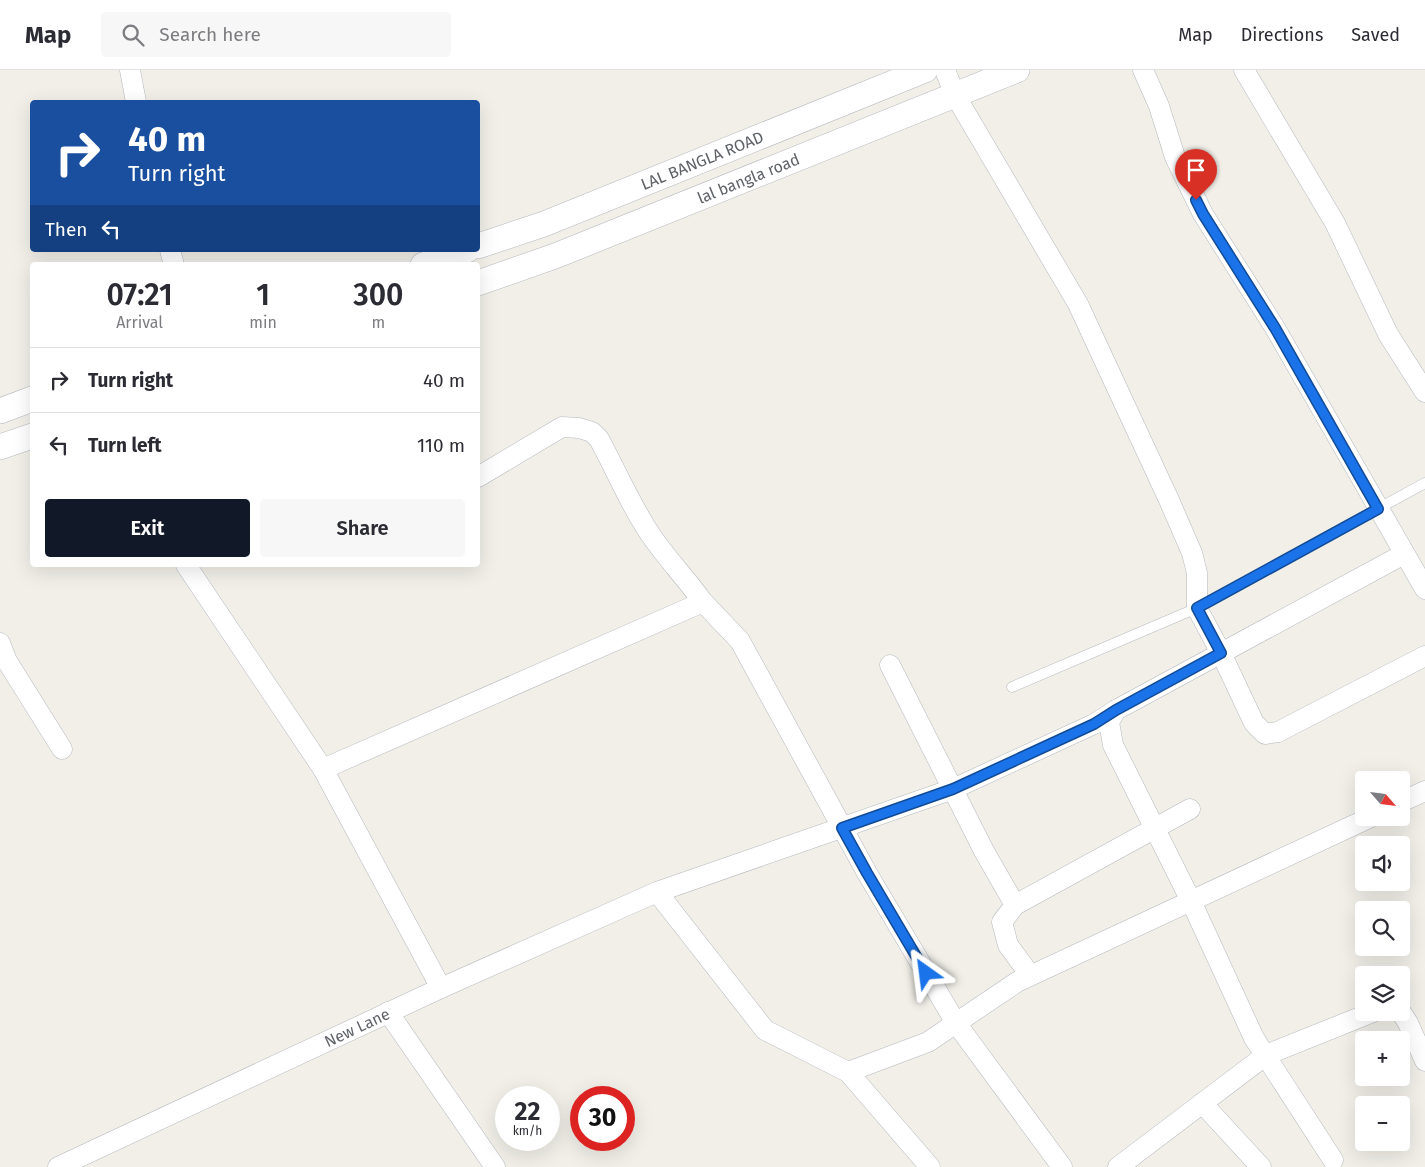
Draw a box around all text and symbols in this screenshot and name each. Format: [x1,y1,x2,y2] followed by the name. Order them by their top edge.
[101,12,451,57] search box
[25,21,71,49] text: Map
[119,21,147,49] icon: search
[159,23,261,46] text: Search here
[1178,24,1213,46] text: Map
[1241,24,1323,46] text: Directions
[1351,24,1400,46] text: Saved
[128,118,206,160] text: 40 m
[45,120,110,185] icon: right
[638,127,766,194] street label: LAL BANGLA ROAD
[1175,149,1217,200] pin
[695,150,802,208] street label: lal bangla road
[1182,156,1210,184] icon: arrive
[128,160,225,187] text: Turn right
[97,215,125,243] icon: left
[45,218,87,241] text: Then
[107,277,173,313] text: 07:21
[256,277,270,313] text: 1
[353,277,404,313] text: 300
[116,313,163,332] text: Arrival
[249,313,277,332] text: min
[372,313,385,332] text: m
[45,366,73,394] icon: right
[88,369,173,392] text: Turn right
[423,369,465,392] text: 40 m
[45,431,73,459] icon: left
[88,434,162,457] text: Turn left
[417,434,465,457] text: 110 m
[45,499,250,557] button: Exit
[260,499,465,557] button: Share
[1355,771,1410,826] north arrow
[1355,771,1410,1151] map controls
[1355,836,1410,891] button: sound
[1355,901,1410,956] button: search
[899,946,951,998] position arrow
[1355,966,1410,1021] button: layers
[321,1004,393,1051] street label: New Lane
[1355,1031,1410,1086] button: +
[570,1086,635,1151] speed limit sign: 30
[1355,1096,1410,1151] button: −
[515,1097,540,1127] text: 22
[513,1124,542,1138] text: km/h

